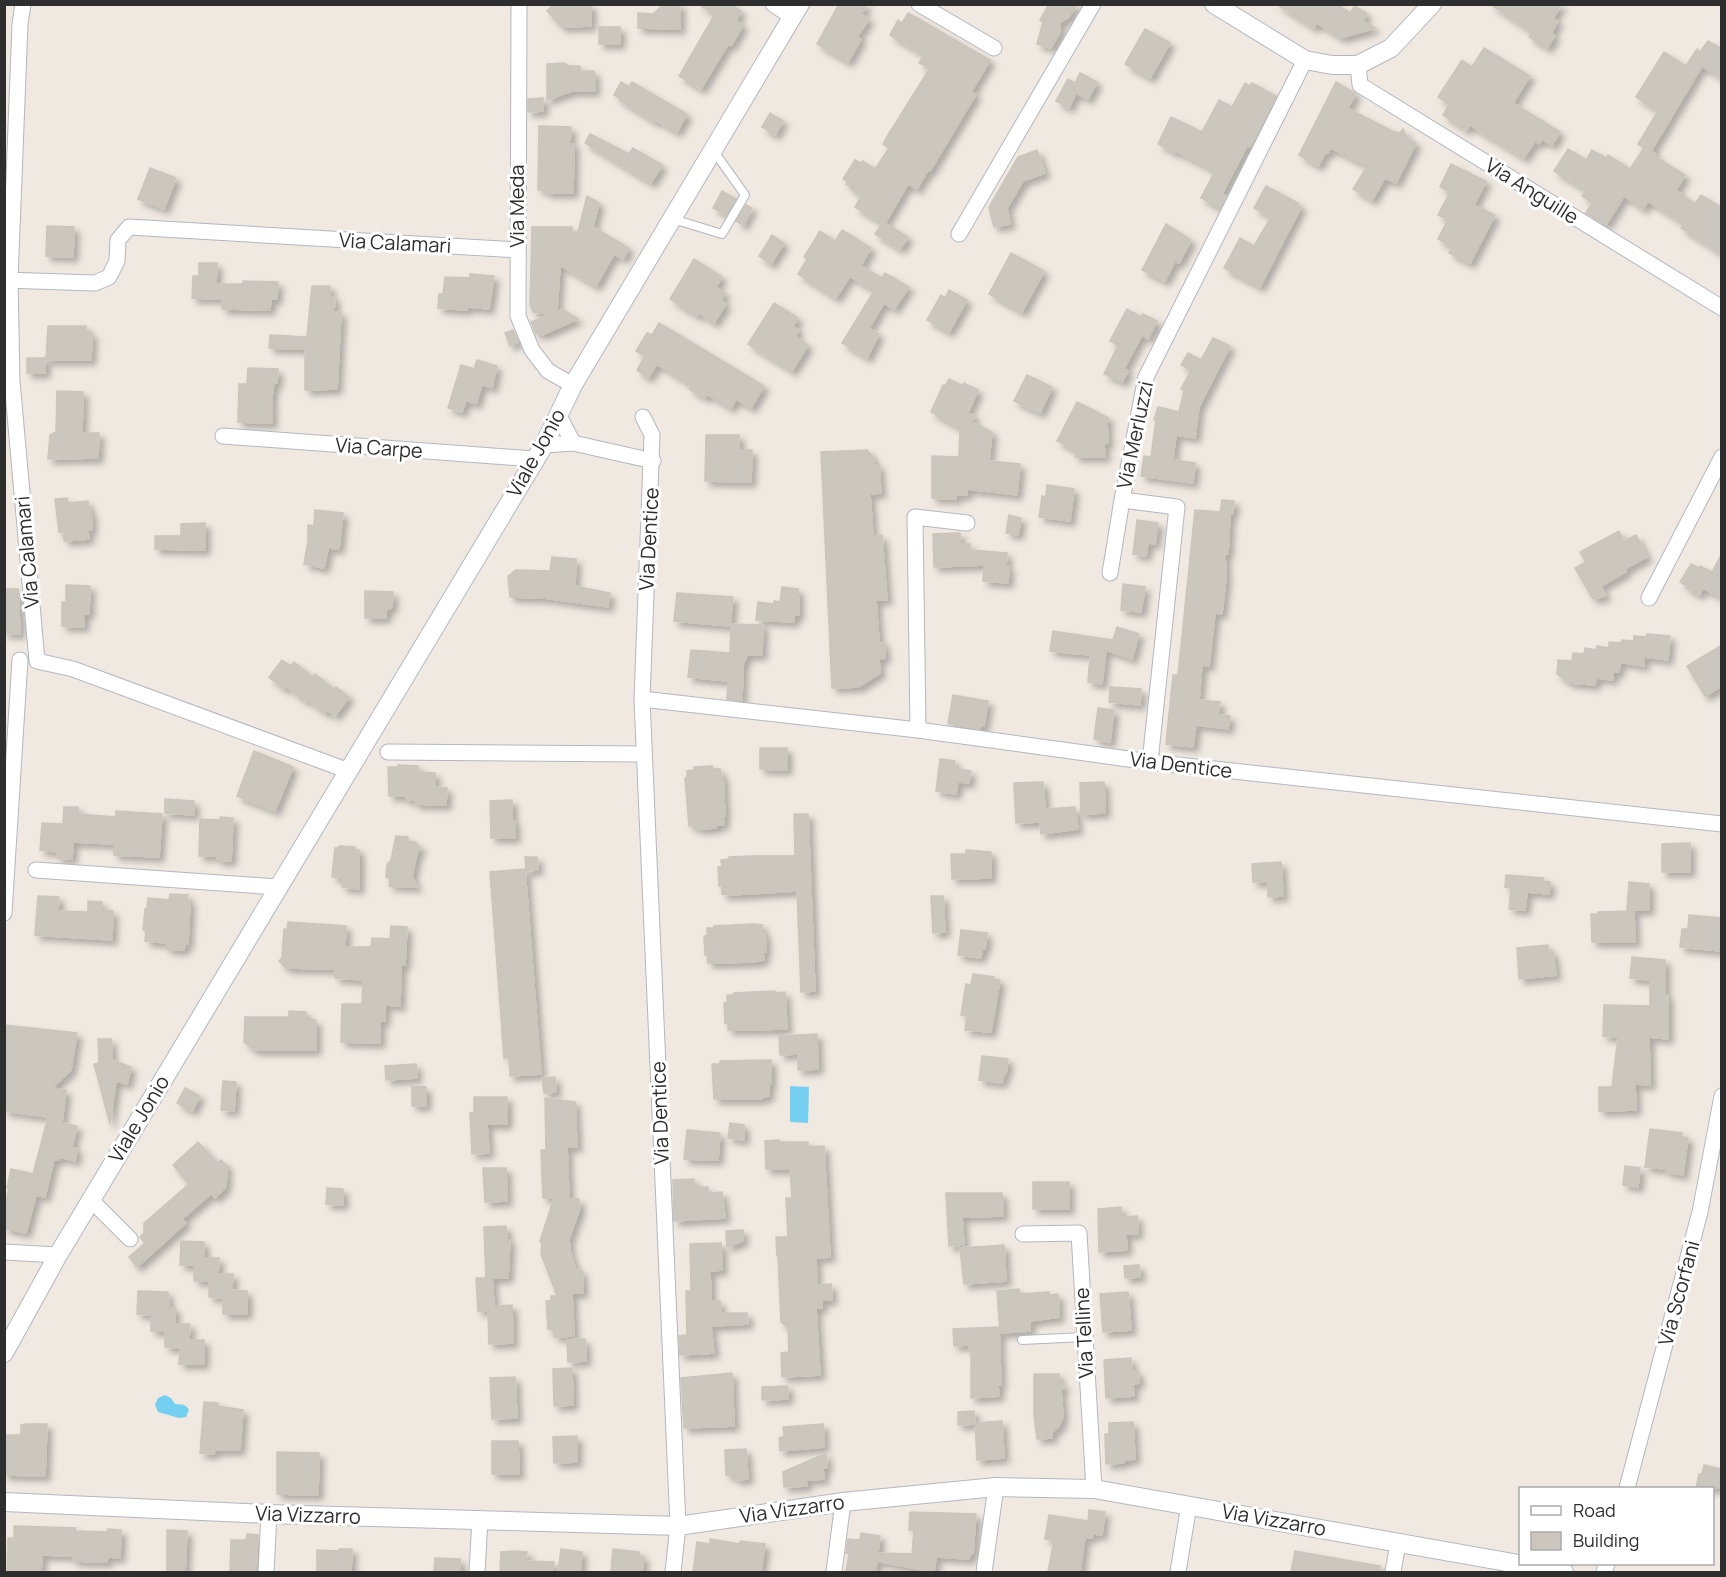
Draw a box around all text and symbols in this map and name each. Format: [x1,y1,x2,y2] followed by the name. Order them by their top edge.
[1480,151,1584,230] street label: Via Anguille
[503,165,530,247] street label: Via Meda
[338,226,452,259] street label: Via Calamari
[1110,379,1159,491] street label: Via Merluzzi
[500,404,571,502] street label: Viale Jonio
[334,431,424,464] street label: Via Carpe
[632,487,665,591] street label: Via Dentice
[8,495,45,609] street label: Via Calamari
[1128,745,1234,784] street label: Via Dentice
[644,1061,675,1165] street label: Via Dentice
[102,1070,175,1167] street label: Viale Jonio
[1651,1237,1706,1349] street label: Via Scorfani
[1068,1287,1099,1379] street label: Via Telline
[1519,1487,1714,1565] legend
[738,1488,846,1529] street label: Via Vizzarro
[1220,1497,1329,1542] street label: Via Vizzarro
[1573,1498,1616,1522] text: Road
[255,1499,361,1530] street label: Via Vizzarro
[1573,1528,1639,1552] text: Building

